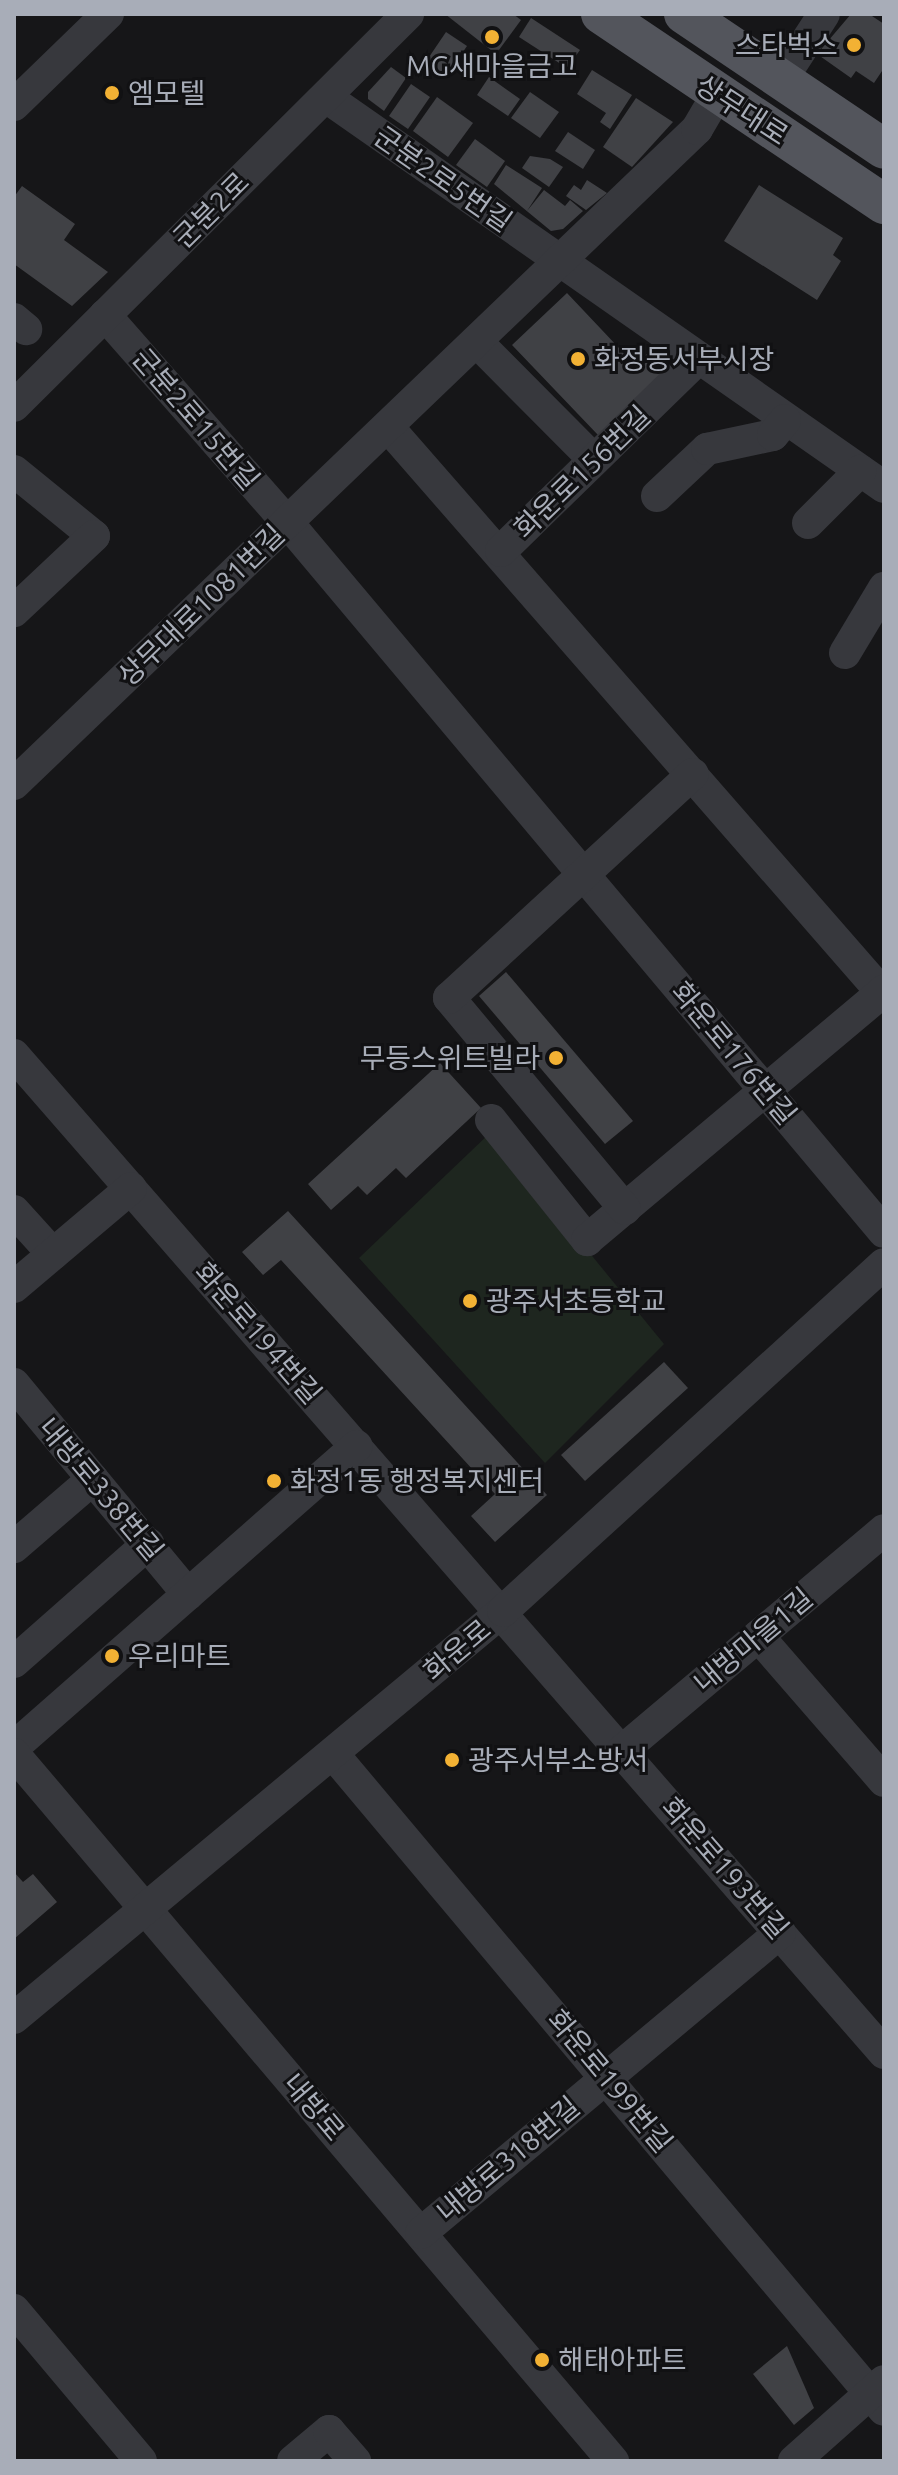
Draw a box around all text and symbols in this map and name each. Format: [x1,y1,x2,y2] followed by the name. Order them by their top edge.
[483,28,501,46] marker: MG새마을금고
[735,28,838,62] place label: 스타벅스
[845,36,863,54] marker: 스타벅스
[406,49,578,83] place label: MG새마을금고
[690,68,794,152] street label: 상무대로
[128,76,205,110] place label: 엠모텔
[103,84,121,102] marker: 엠모텔
[368,119,518,239] street label: 군분2로5번길
[166,165,256,255] street label: 군분2로
[126,341,266,497] street label: 군분2로15번길
[594,342,774,376] place label: 화정동서부시장
[569,350,587,368] marker: 화정동서부시장
[507,399,657,545] street label: 화운로156번길
[111,517,291,693] street label: 상무대로1081번길
[665,975,803,1131] street label: 화운로176번길
[360,1041,540,1075] place label: 무등스위트빌라
[547,1049,565,1067] marker: 무등스위트빌라
[188,1255,328,1411] street label: 화운로194번길
[486,1284,666,1318] place label: 광주서초등학교
[461,1292,479,1310] marker: 광주서초등학교
[32,1411,170,1567] street label: 내방로338번길
[290,1464,544,1498] place label: 화정1동 행정복지센터
[265,1472,283,1490] marker: 화정1동 행정복지센터
[687,1581,819,1699] street label: 내방마을1길
[417,1612,497,1688] street label: 화운로
[128,1639,231,1673] place label: 우리마트
[103,1647,121,1665] marker: 우리마트
[468,1743,648,1777] place label: 광주서부소방서
[443,1751,461,1769] marker: 광주서부소방서
[655,1790,795,1946] street label: 화운로193번길
[541,2003,679,2159] street label: 화운로199번길
[276,2067,352,2147] street label: 내방로
[430,2090,586,2228] street label: 내방로318번길
[558,2343,687,2377] place label: 해태아파트
[533,2351,551,2369] marker: 해태아파트

